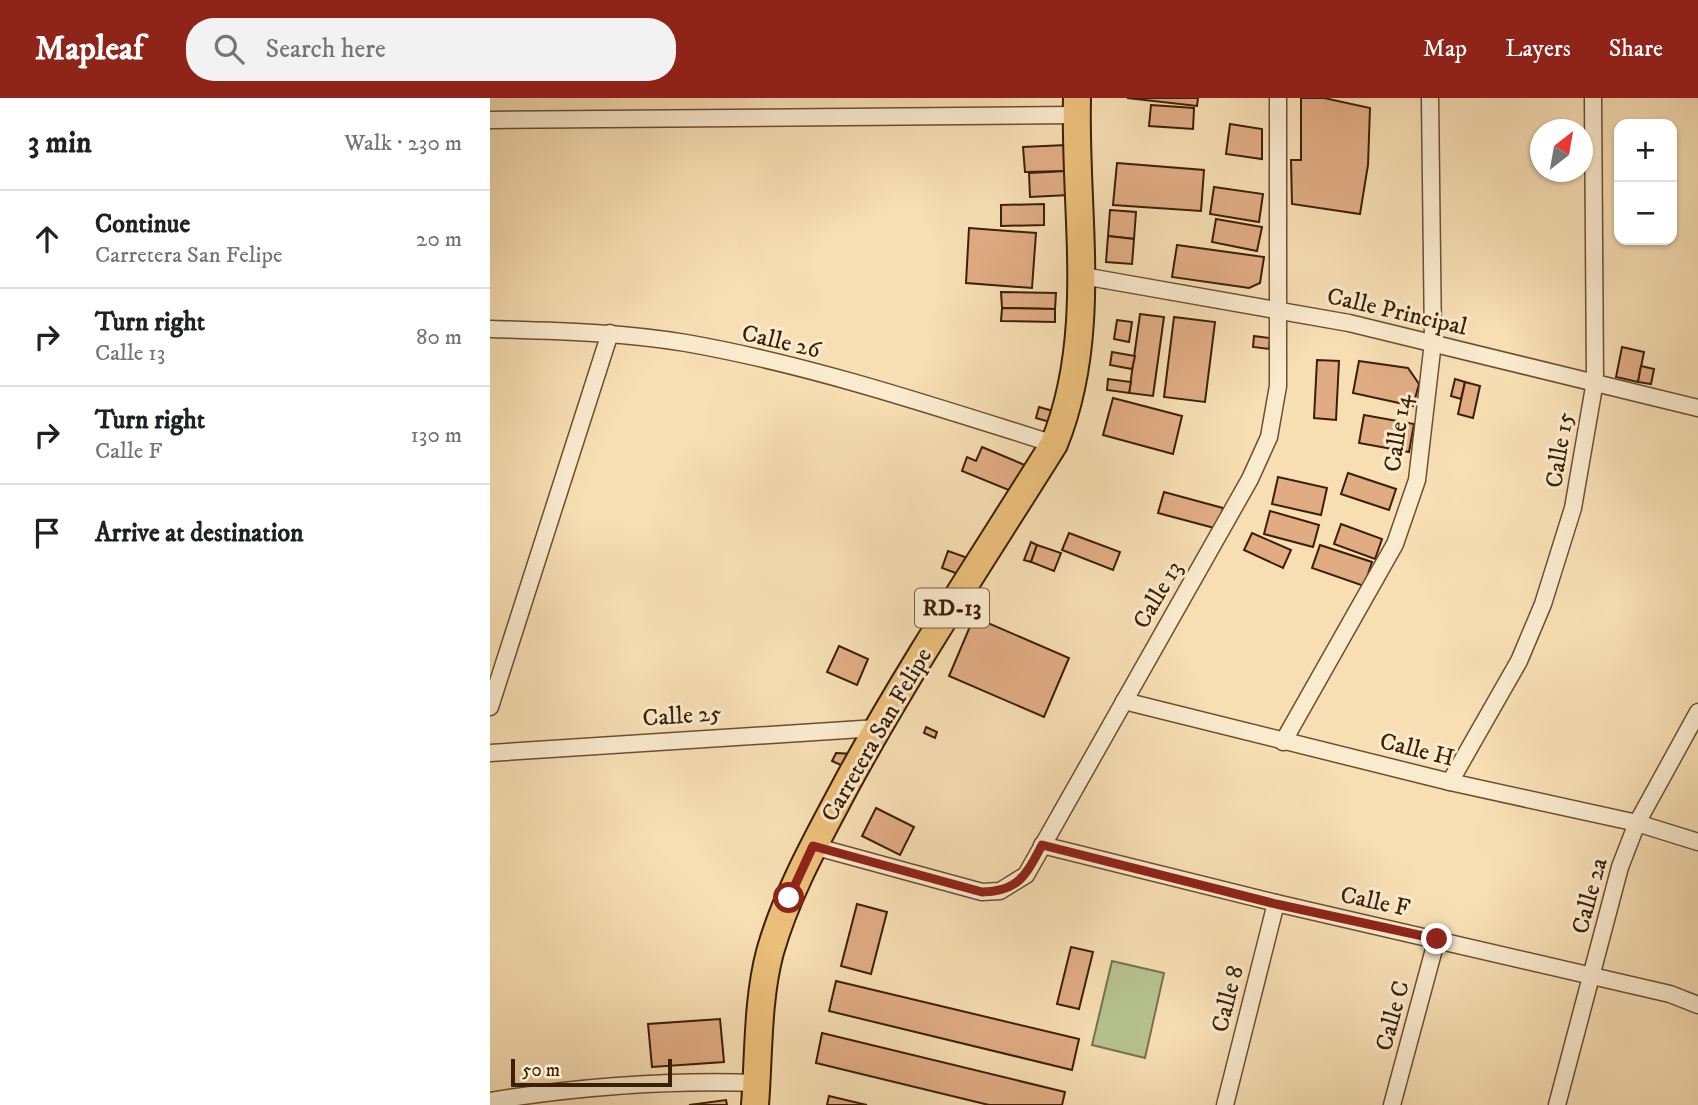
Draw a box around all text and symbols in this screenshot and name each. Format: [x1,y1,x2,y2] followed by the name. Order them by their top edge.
[186,18,676,81] search box
[35,29,144,70] text: Mapleaf
[210,30,248,68] icon: search
[266,33,386,66] text: Search here
[1423,34,1467,64] text: Map
[1505,34,1571,64] text: Layers
[1609,34,1663,64] text: Share
[1530,119,1593,182] north arrow
[1614,119,1677,245] map controls
[1614,119,1677,182] button: +
[28,125,92,162] text: 3 min
[344,129,462,158] text: Walk · 230 m
[1614,182,1677,245] button: −
[95,208,190,241] text: Continue
[28,220,66,258] icon: ahead
[416,225,462,254] text: 20 m
[95,241,283,270] text: Carretera San Felipe
[1324,281,1471,343] street label: Calle Principal
[95,306,205,339] text: Turn right
[28,318,66,356] icon: right
[739,318,825,366] street label: Calle 26
[416,323,462,352] text: 80 m
[95,339,165,368] text: Calle 13
[1378,391,1418,474] street label: Calle 14
[95,404,205,437] text: Turn right
[1539,410,1581,490] street label: Calle 15
[28,416,66,454] icon: right
[410,421,462,450] text: 130 m
[95,437,162,466] text: Calle F
[28,514,66,552] icon: arrive
[95,517,304,550] text: Arrive at destination
[1127,556,1189,634] street label: Calle 13
[915,588,989,628] road number: RD-13
[815,643,939,827] street label: Carretera San Felipe
[641,698,723,734] street label: Calle 25
[1377,726,1457,774] street label: Calle H
[1565,854,1615,937] street label: Calle 2a
[1338,880,1413,924] street label: Calle F
[773,882,804,913] route start
[1421,923,1452,954] route end
[1205,963,1251,1035] street label: Calle 8
[1369,978,1417,1054] street label: Calle C
[511,1056,672,1088] scale bar
[522,1059,560,1082] text: 50 m

